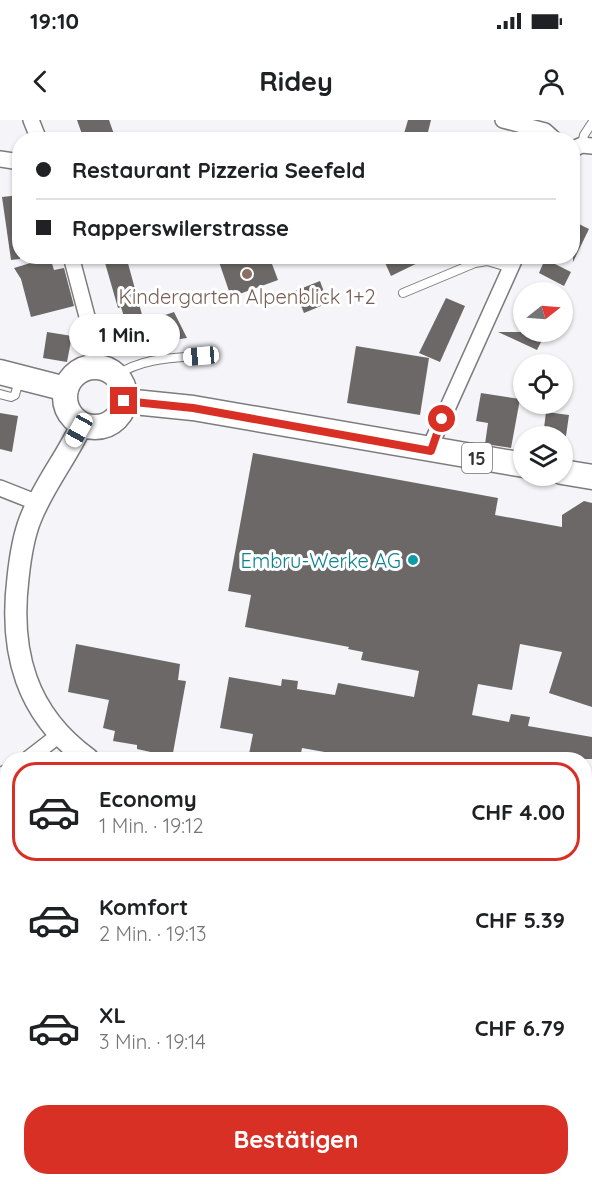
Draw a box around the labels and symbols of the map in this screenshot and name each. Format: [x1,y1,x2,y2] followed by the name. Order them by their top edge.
[240,267,254,281] marker: Kindergarten Alpenblick 1+2
[513,282,573,342] north arrow
[118,284,376,309] place label: Kindergarten Alpenblick 1+2
[68,314,180,356] callout: 1 Min.
[182,345,220,367] car
[110,387,137,414] route end
[428,405,455,432] route start
[62,410,96,450] car
[462,443,492,473] road number: 15
[241,548,401,573] place label: Embru-Werke AG
[406,553,420,567] marker: Embru-Werke AG

